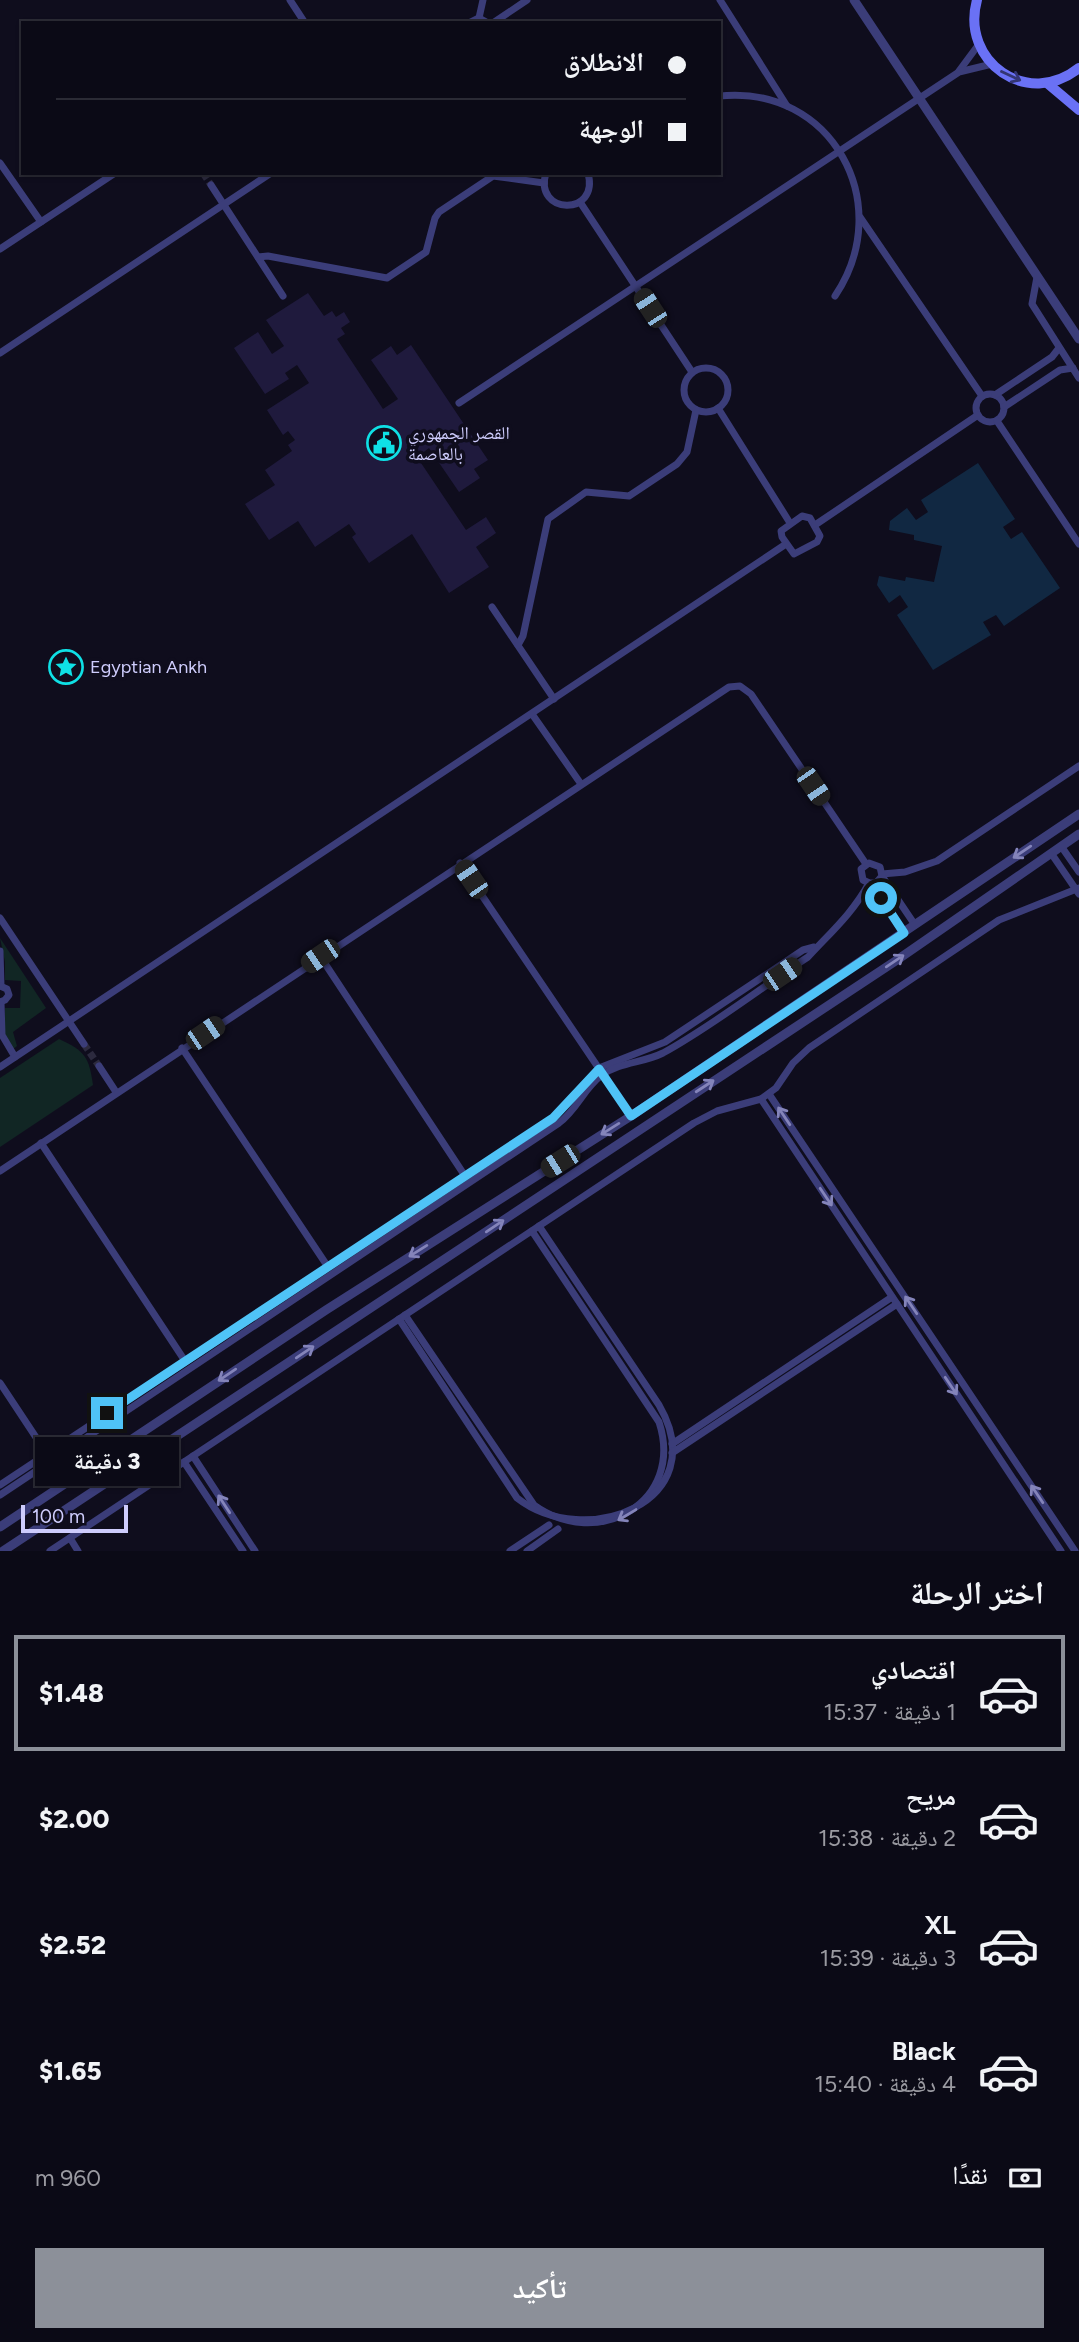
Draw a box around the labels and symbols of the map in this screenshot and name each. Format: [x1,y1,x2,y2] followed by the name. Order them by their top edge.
[1000,70,1021,84] one-way arrow
[630,285,671,331] car
[408,422,510,465] place label: القصر الجمهوري بالعاصمة
[365,424,403,462] public building icon: القصر الجمهوري بالعاصمة
[47,648,85,686] place icon: Egyptian Ankh
[90,656,207,678] place label: Egyptian Ankh
[793,763,834,809] car
[1013,845,1033,859] one-way arrow
[451,856,492,902] car
[865,882,897,914] route start
[297,936,344,976] car
[759,954,806,994] car
[885,954,904,968] one-way arrow
[182,1013,229,1053] car
[695,1079,714,1094] one-way arrow
[777,1107,791,1126] one-way arrow
[600,1123,620,1137] one-way arrow
[537,1141,584,1181] car
[818,1187,833,1206] one-way arrow
[485,1218,504,1233] one-way arrow
[408,1245,428,1259] one-way arrow
[903,1296,918,1315] one-way arrow
[295,1344,315,1358] one-way arrow
[218,1368,237,1383] one-way arrow
[945,1376,959,1396] one-way arrow
[91,1397,123,1429] route end
[35,1438,179,1486] callout: 3 دقيقة
[1030,1485,1044,1504] one-way arrow
[217,1494,231,1514] one-way arrow
[21,1502,128,1534] scale bar
[618,1509,638,1523] one-way arrow

